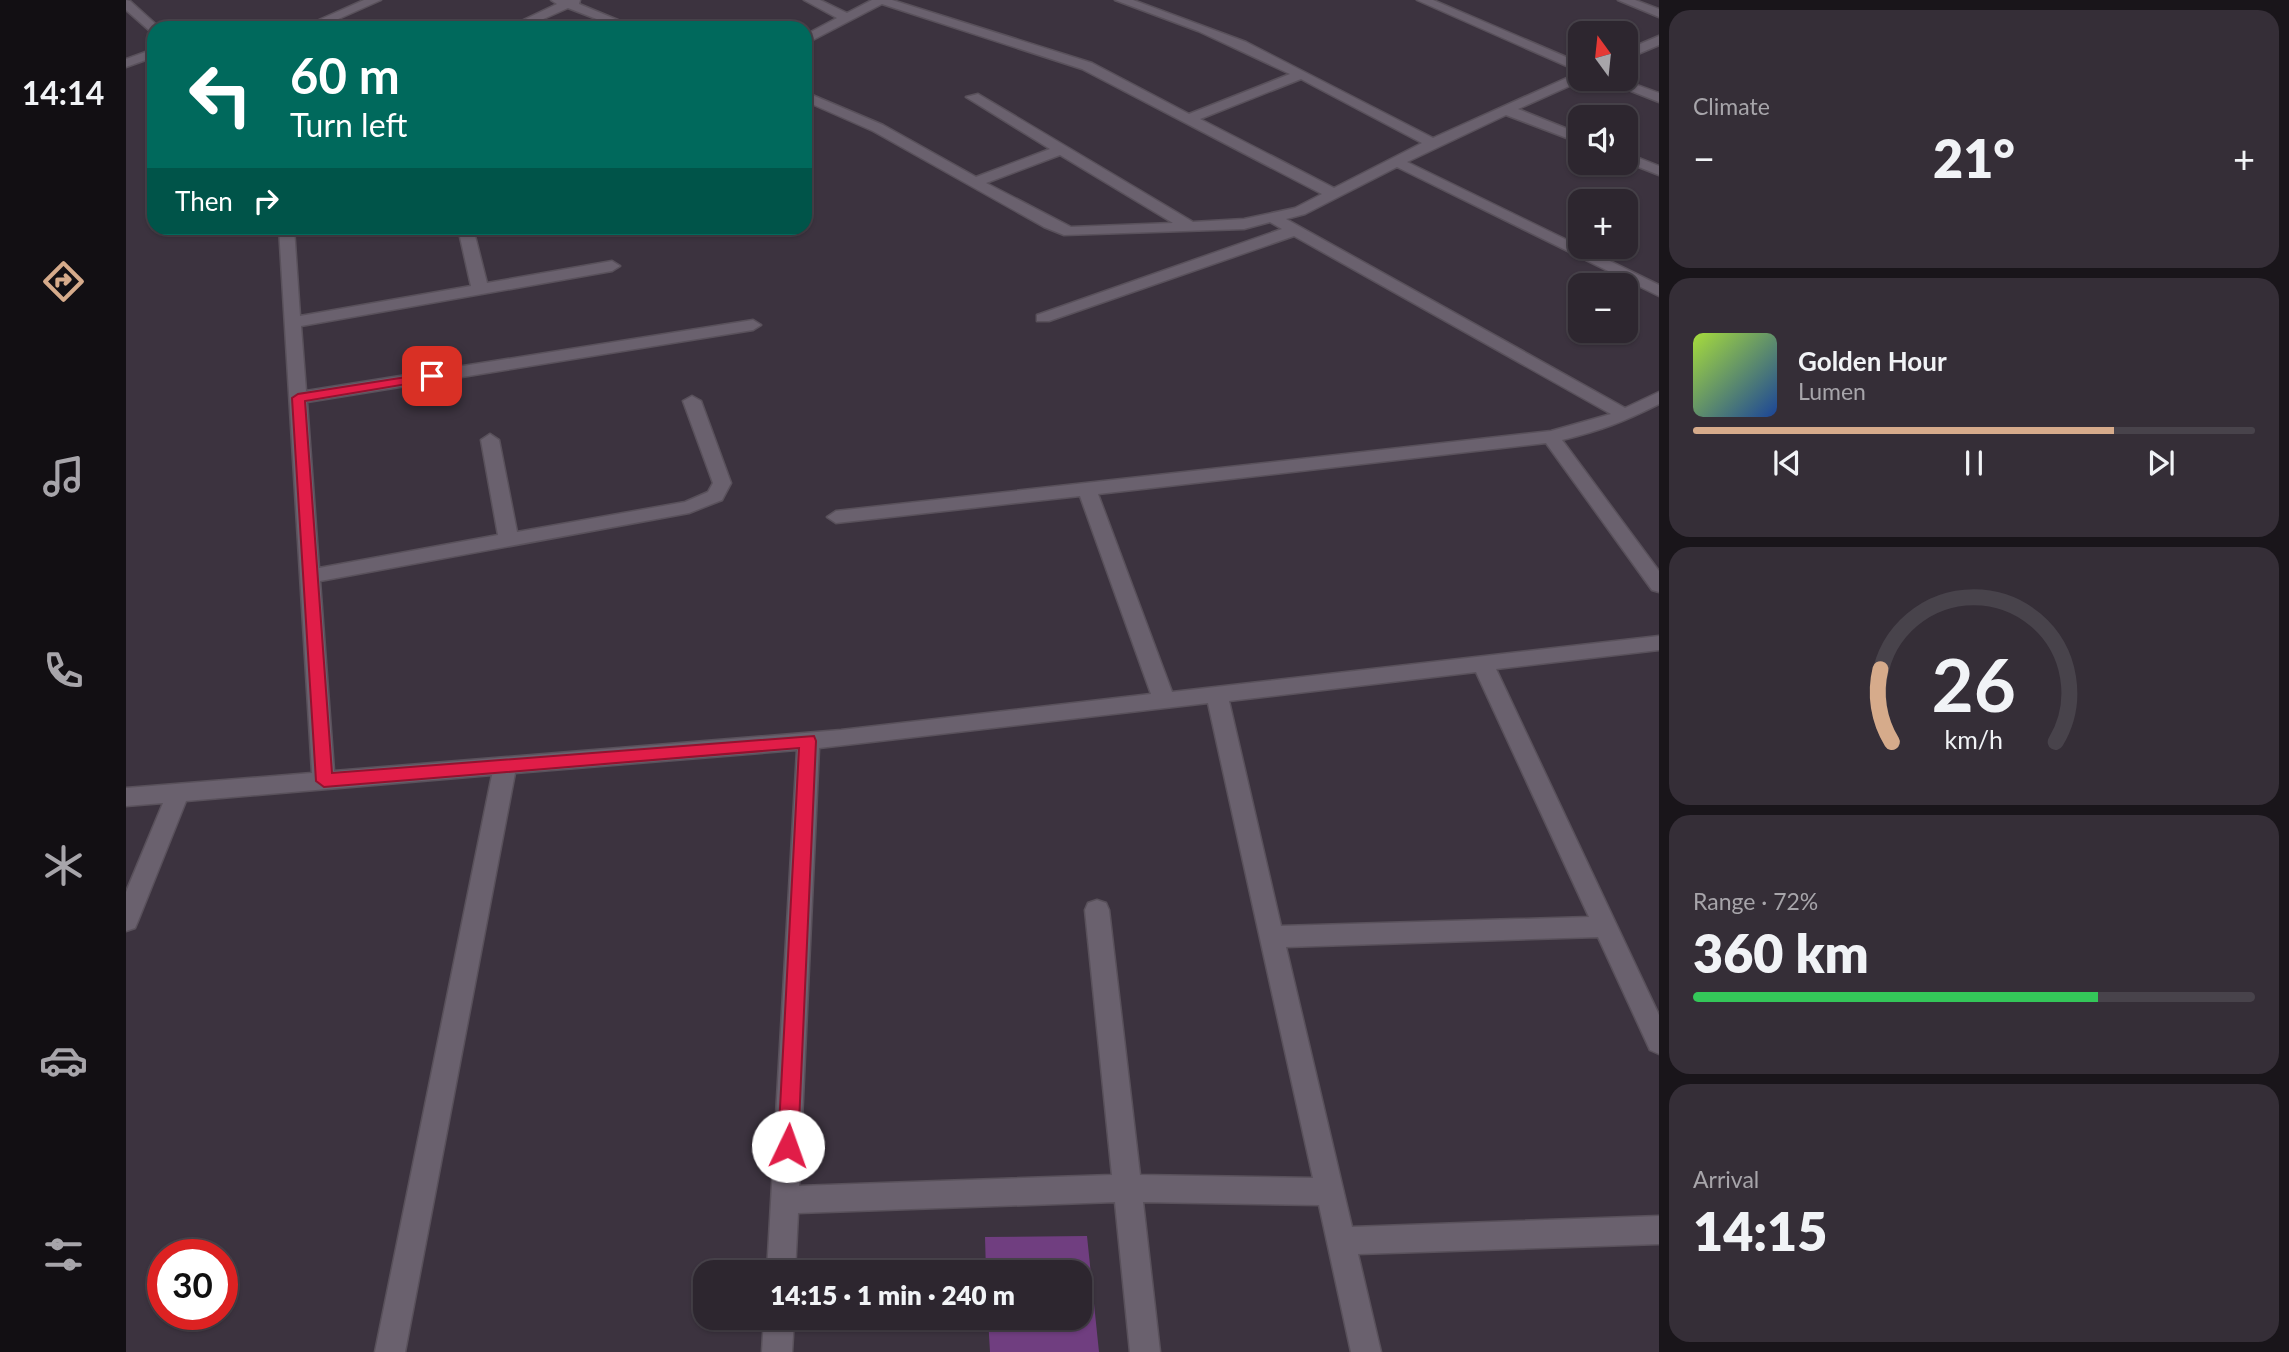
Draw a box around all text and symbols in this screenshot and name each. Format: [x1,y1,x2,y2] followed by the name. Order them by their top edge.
[1568,21,1638,91] north arrow
[1568,21,1638,343] map controls
[290,46,400,104] text: 60 m
[175,49,266,140] icon: left
[22,73,104,112] text: 14:14
[1693,92,1770,120] text: Climate
[290,105,407,144] text: Turn left
[1568,105,1638,175] button: sound
[1933,127,2015,189] text: 21°
[1693,135,1715,181] text: −
[2233,135,2255,181] text: +
[247,182,285,220] icon: right
[175,185,233,217] text: Then
[1568,189,1638,259] button: +
[39,257,88,306] icon: directions
[1568,273,1638,343] button: −
[1798,345,1947,377] text: Golden Hour
[402,346,462,406] pin
[413,357,451,395] icon: arrive
[1798,377,1866,405] text: Lumen
[1768,444,1806,482] icon: previous
[1955,444,1993,482] icon: pause
[2142,444,2180,482] icon: next
[39,452,88,501] icon: music
[1932,640,2016,728] text: 26
[39,646,88,695] icon: phone
[1945,724,2003,754] text: km/h
[39,841,88,890] icon: climate
[1693,887,1818,915] text: Range · 72%
[1693,922,1869,984] text: 360 km
[39,1036,88,1085] icon: car
[751,1109,825,1183] position arrow
[1693,1165,1759,1193] text: Arrival
[1693,1200,1827,1262] text: 14:15
[39,1230,88,1279] icon: filters
[147,1239,238,1330] speed limit sign: 30
[770,1279,1015,1311] text: 14:15 · 1 min · 240 m

